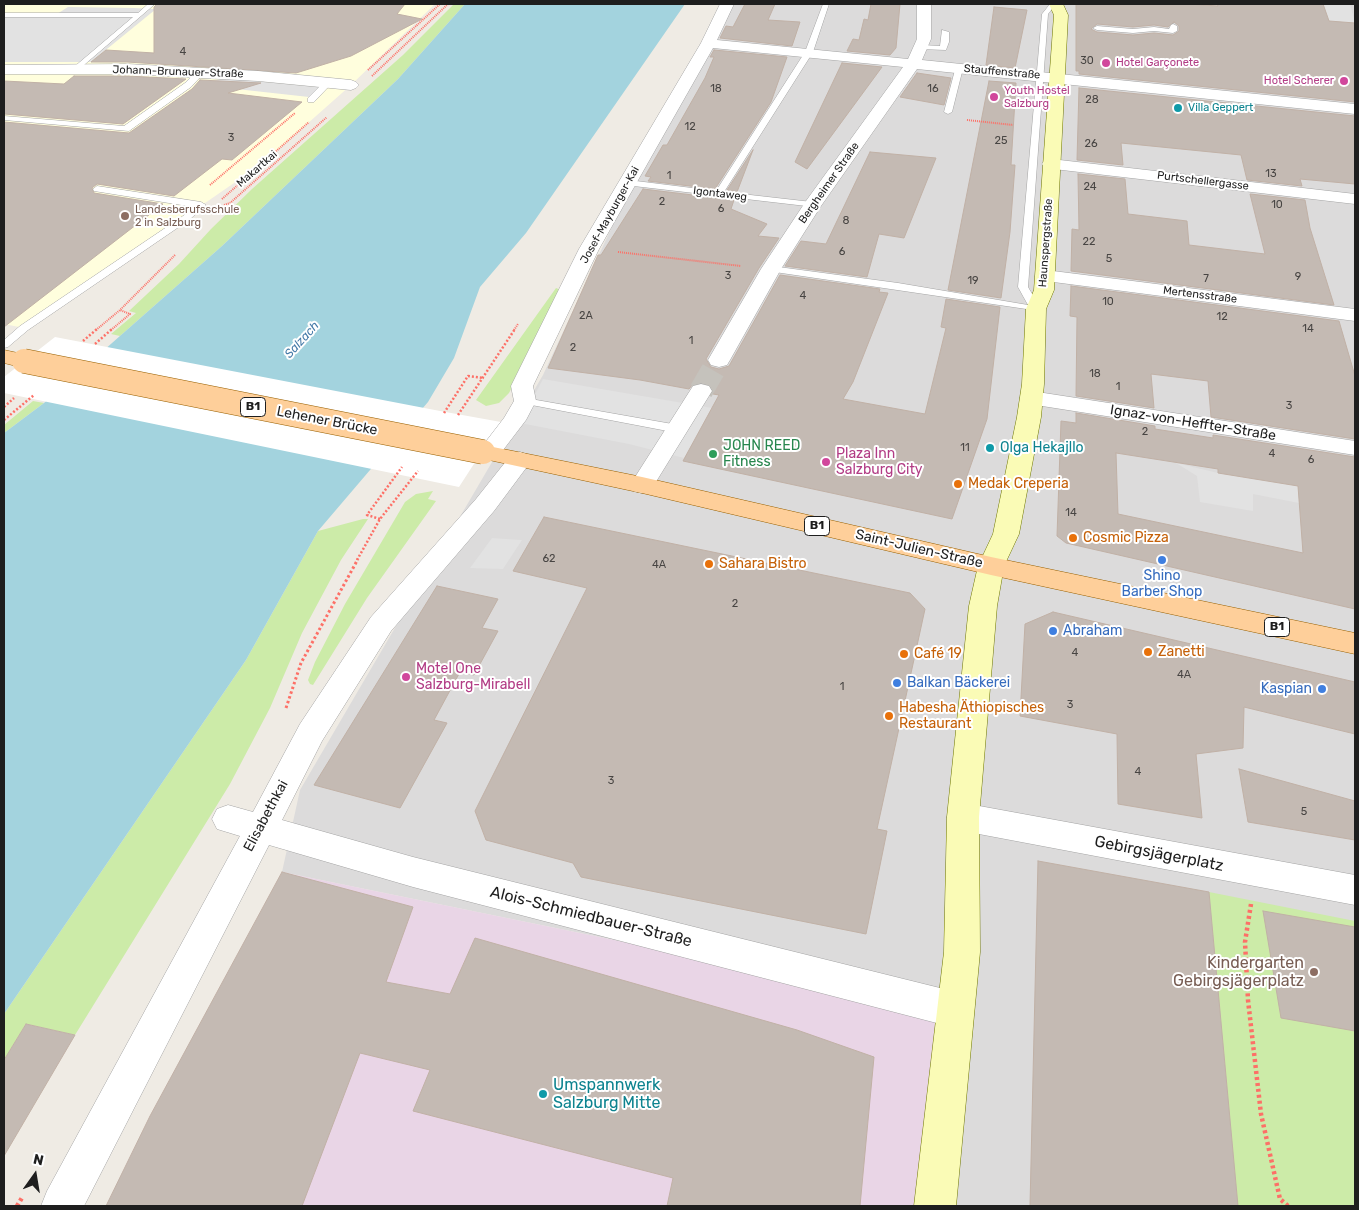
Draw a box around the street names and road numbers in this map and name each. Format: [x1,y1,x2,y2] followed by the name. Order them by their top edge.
[963,62,1041,82] street label: Stauffenstraße
[112,63,244,81] street label: Johann-Brunauer-Straße
[796,140,862,226] street label: Bergheimer Straße
[234,148,280,190] street label: Makartkai
[578,164,642,266] street label: Josef-Mayburger-Kai
[1156,169,1250,193] street label: Purtschellergasse
[692,184,748,204] street label: Igontaweg
[1036,198,1056,288] street label: Haunspergstraße
[1162,284,1238,306] street label: Mertensstraße
[240,398,266,417] road number: B1
[1109,402,1277,444] street label: Ignaz-von-Heffter-Straße
[275,403,379,439] street label: Lehener Brücke
[804,516,830,536] road number: B1
[854,526,984,572] street label: Saint-Julien-Straße
[1264,618,1290,636] road number: B1
[240,777,292,855] street label: Elisabethkai
[1093,832,1225,876] street label: Gebirgsjägerplatz
[488,883,694,951] street label: Alois-Schmiedbauer-Straße

